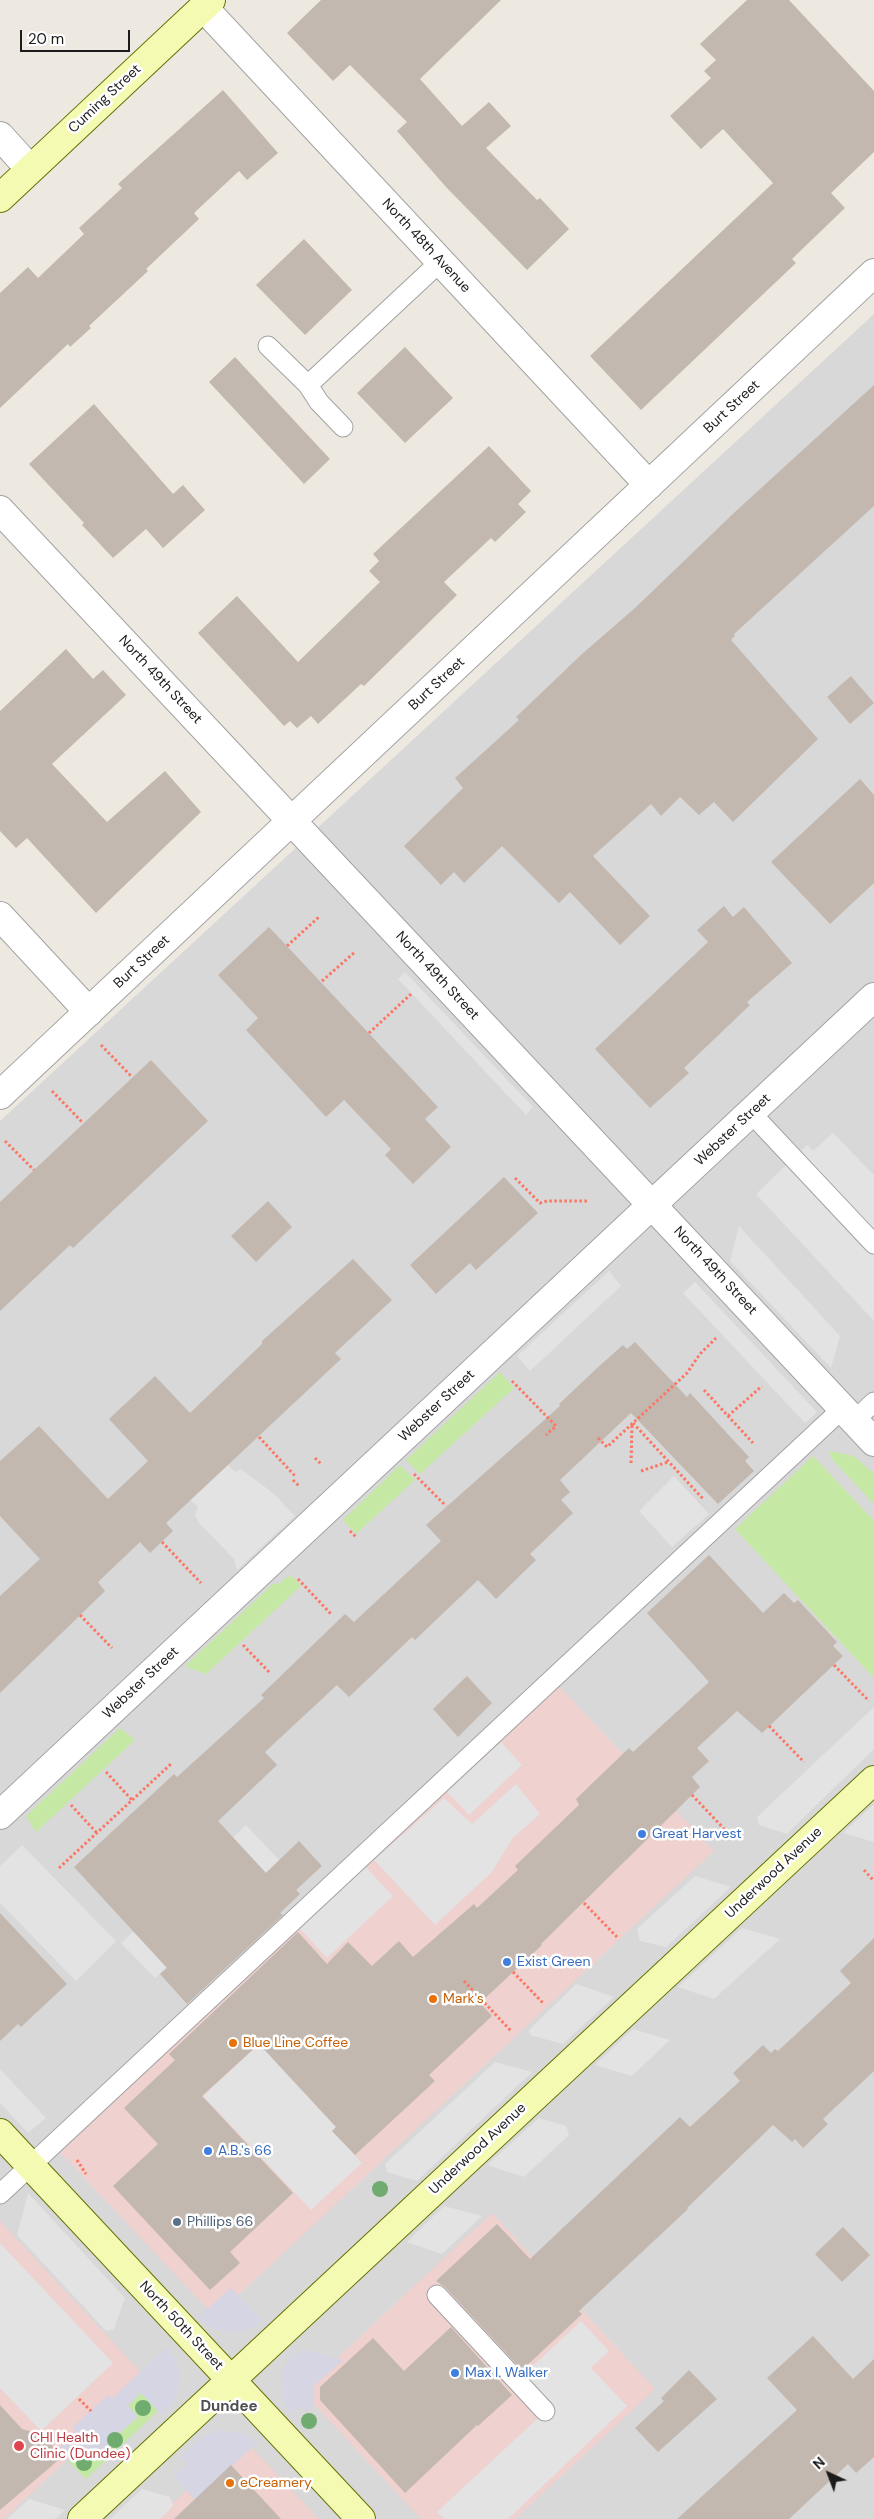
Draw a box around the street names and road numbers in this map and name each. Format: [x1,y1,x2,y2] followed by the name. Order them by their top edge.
[65,61,145,137] street label: Cuming Street
[378,196,474,296] street label: North 48th Avenue
[700,377,764,437] street label: Burt Street
[115,632,205,728] street label: North 49th Street
[405,654,469,714] street label: Burt Street
[392,928,482,1024] street label: North 49th Street
[110,932,174,992] street label: Burt Street
[691,1090,775,1170] street label: Webster Street
[670,1223,760,1319] street label: North 49th Street
[395,1366,479,1446] street label: Webster Street
[99,1643,183,1723] street label: Webster Street
[722,1824,826,1922] street label: Underwood Avenue
[426,2100,530,2198] street label: Underwood Avenue
[135,2278,227,2374] street label: North 50th Street

